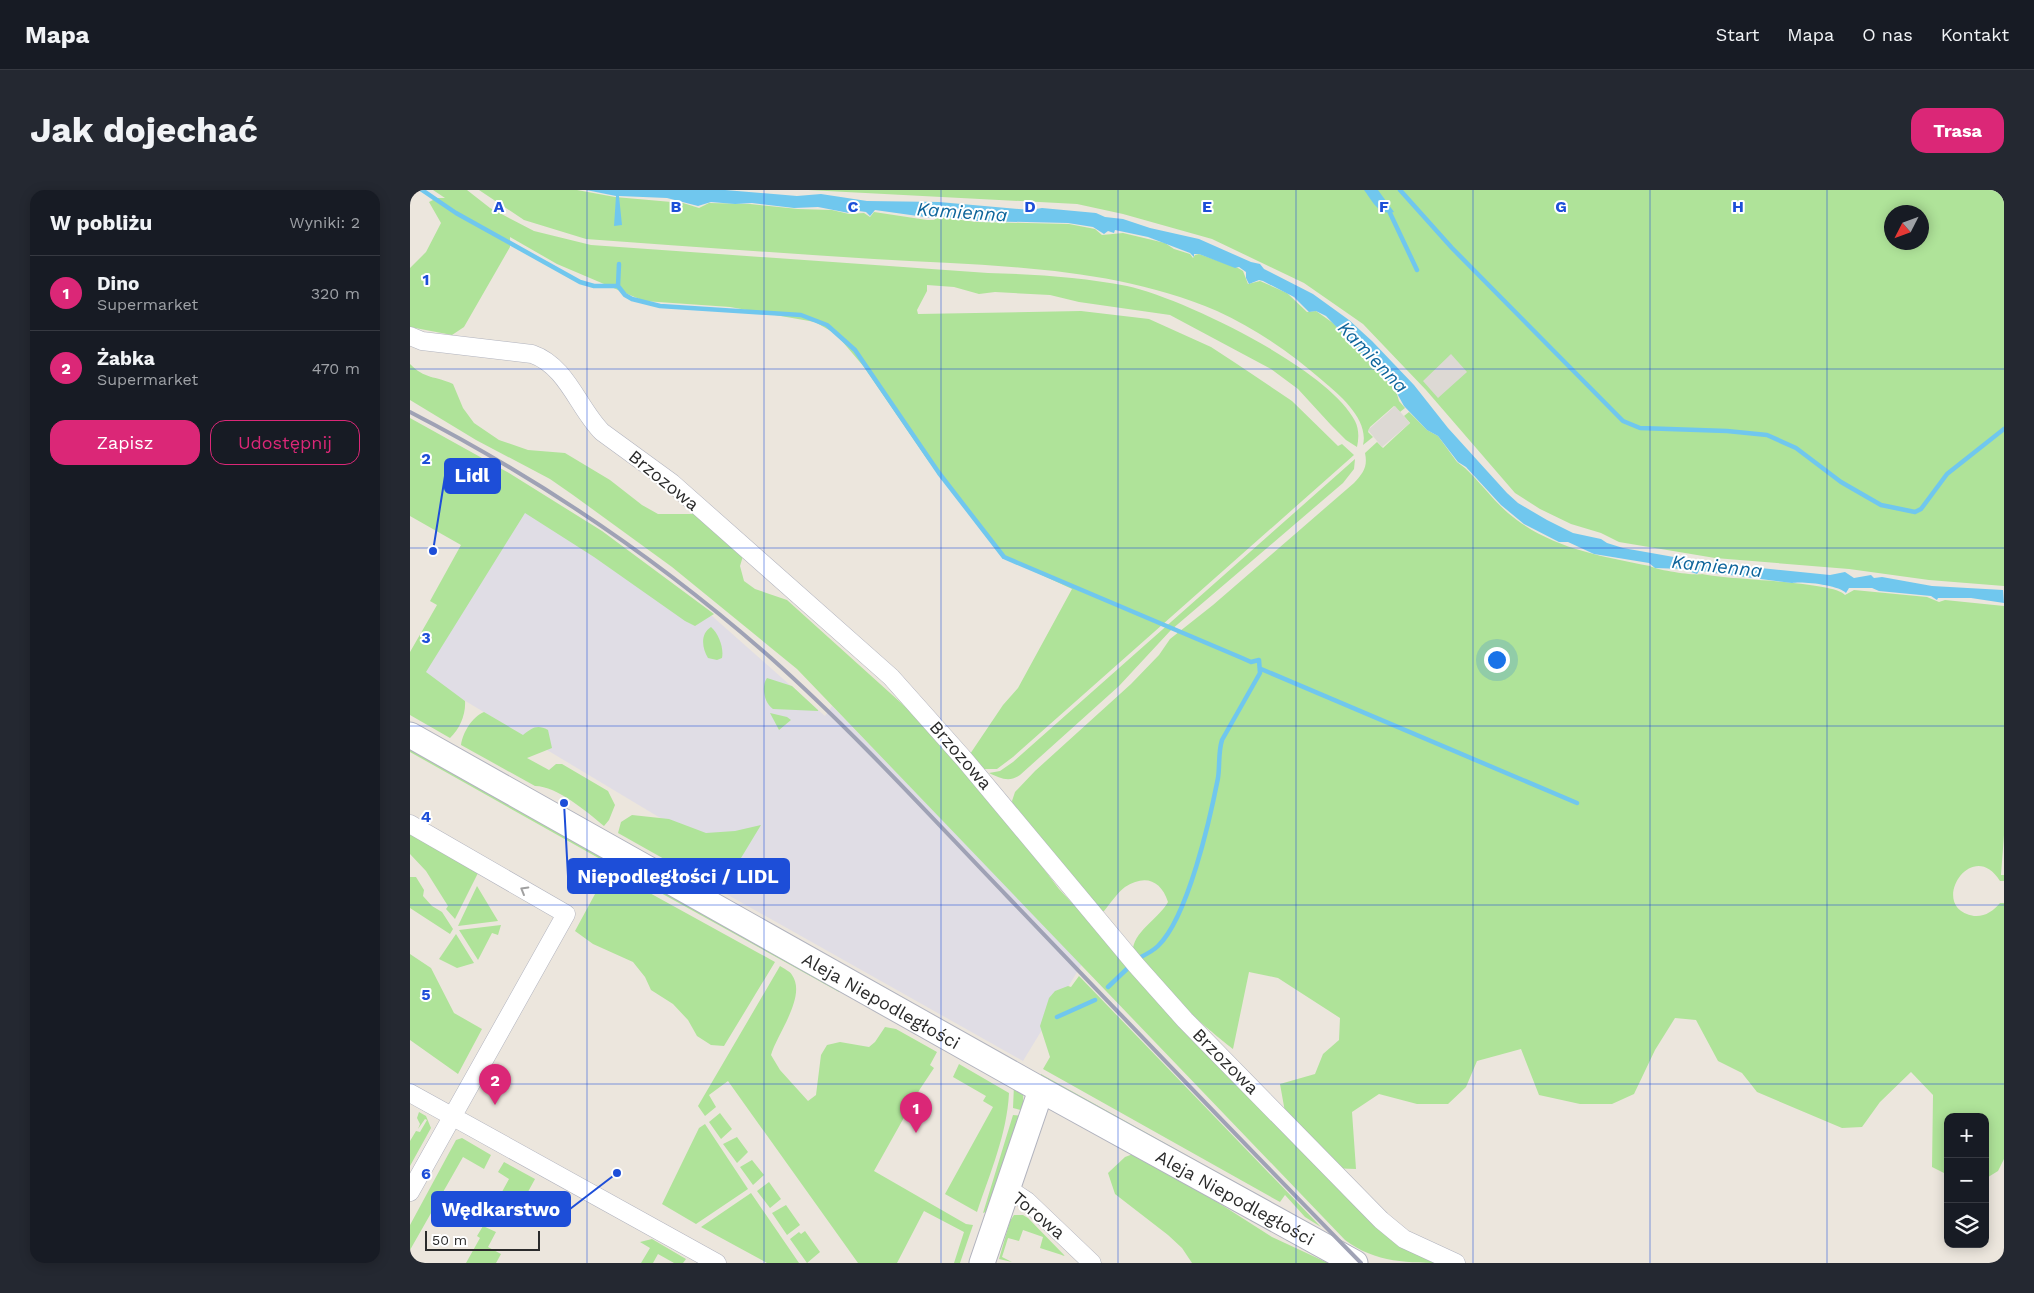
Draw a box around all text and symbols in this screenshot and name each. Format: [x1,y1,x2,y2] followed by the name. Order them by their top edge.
[25,21,90,49] text: Mapa
[1716,24,1759,45] text: Start
[1787,24,1834,45] text: Mapa
[1862,24,1913,45] text: O nas
[1941,24,2009,45] text: Kontakt
[1911,108,2004,153] button: Trasa
[30,109,258,151] text: Jak dojechać
[494,197,505,216] text: A
[671,197,682,216] text: B
[848,197,859,216] text: C
[916,197,1008,227] water label: Kamienna
[1024,197,1036,216] text: D
[1202,197,1212,216] text: E
[1379,197,1389,216] text: F
[1555,197,1567,216] text: G
[1732,197,1744,216] text: H
[1884,205,1929,250] north arrow
[50,210,152,235] text: W pobliżu
[289,213,360,232] text: Wyniki: 2
[423,270,429,289] text: 1
[97,272,139,295] text: Dino
[63,284,69,303] text: 1
[311,284,360,303] text: 320 m
[97,295,198,314] text: Supermarket
[1333,316,1413,398] water label: Kamienna
[97,347,155,370] text: Żabka
[61,359,71,378] text: 2
[312,359,360,378] text: 470 m
[97,370,198,389] text: Supermarket
[50,420,200,465] button: Zapisz
[210,420,360,465] button: Udostępnij
[625,445,703,515] street label: Brzozowa
[421,449,431,468] text: 2
[445,459,500,493] callout: Lidl
[454,464,490,487] text: Lidl
[1671,550,1764,582] water label: Kamienna
[421,628,431,647] text: 3
[1484,647,1510,673] your location
[925,716,997,794] street label: Brzozowa
[421,807,431,826] text: 4
[568,859,789,893] callout: Niepodległości / LIDL
[577,865,779,888] text: Niepodległości / LIDL
[520,887,529,897] one-way arrow
[799,948,964,1053] street label: Aleja Niepodległości
[421,985,431,1004] text: 5
[1189,1024,1263,1098] street label: Brzozowa
[479,1064,511,1105] pin: 2
[900,1092,932,1133] pin: 1
[1944,1113,1989,1248] map controls
[1944,1113,1989,1158] button: +
[1153,1145,1318,1249] street label: Aleja Niepodległości
[1944,1158,1989,1203] button: −
[421,1164,431,1183] text: 6
[1008,1187,1070,1243] street label: Torowa
[432,1192,570,1226] callout: Wędkarstwo
[442,1198,560,1221] text: Wędkarstwo
[1944,1203,1989,1248] button: layers
[425,1228,540,1251] scale bar
[432,1232,467,1248] text: 50 m

